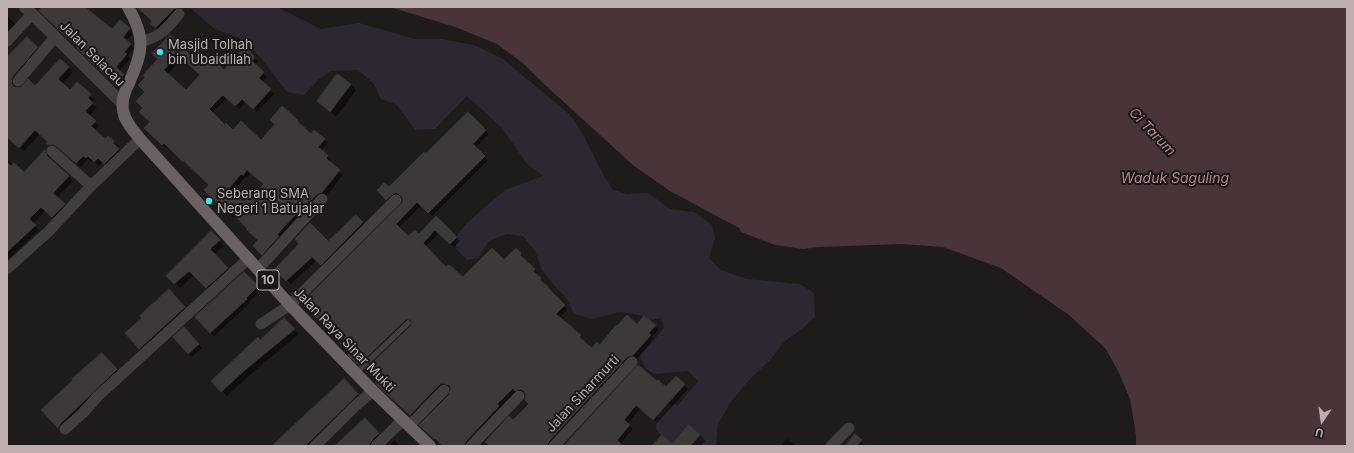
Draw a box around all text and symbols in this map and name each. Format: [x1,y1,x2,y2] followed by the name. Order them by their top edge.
[56,18,128,90] street label: Jalan Selacau
[168,37,253,68] place label: Masjid Tolhah bin Ubaidillah
[155,47,165,57] marker: Masjid Tolhah bin Ubaidillah
[1125,105,1179,159] water label: Ci Tarum
[1121,171,1229,187] water label: Waduk Saguling
[217,186,324,217] place label: Seberang SMA Negeri 1 Batujajar
[204,196,214,206] marker: Seberang SMA Negeri 1 Batujajar
[257,270,279,290] road number: 10
[290,285,398,395] street label: Jalan Raya Sinar Mukti
[543,352,623,436] street label: Jalan Sinarmurti
[1302,401,1342,441] north arrow
[1314,425,1325,440] text: U

